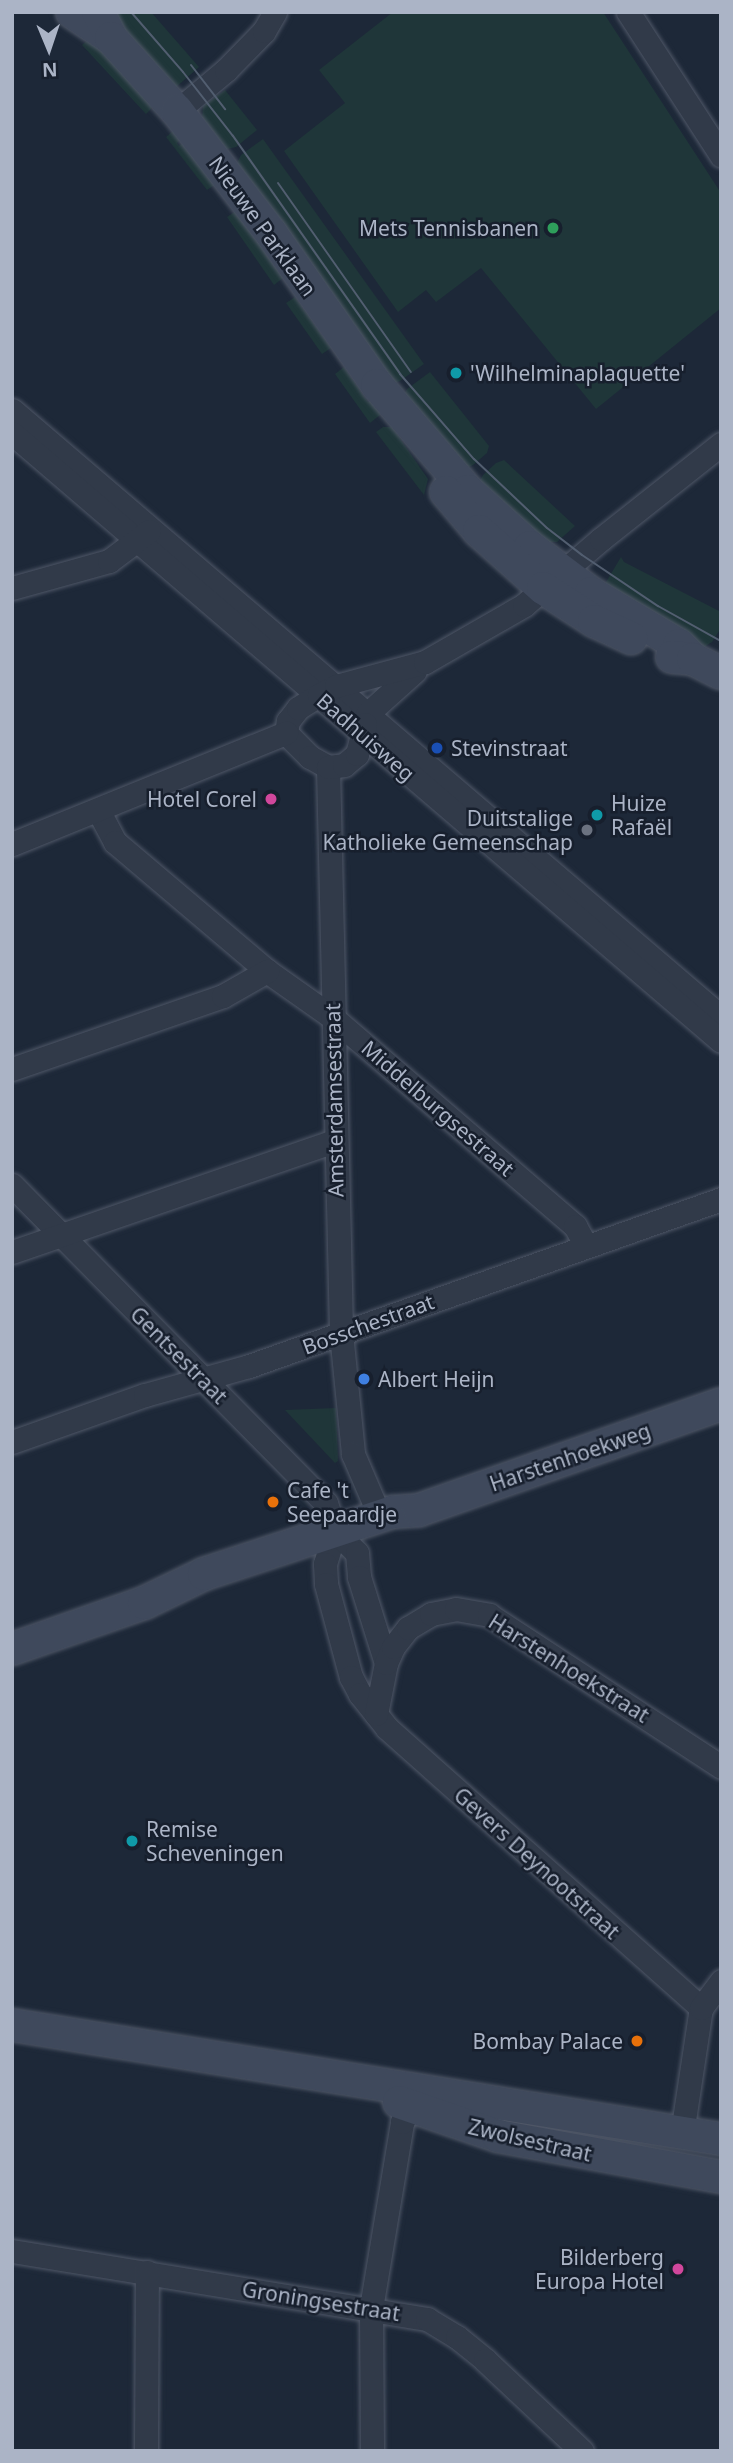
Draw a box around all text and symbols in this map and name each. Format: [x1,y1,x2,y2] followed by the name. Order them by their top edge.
[14,14,84,84] north arrow
[42,57,58,83] text: N
[204,151,322,301] street label: Nieuwe Parklaan
[359,215,539,241] place label: Mets Tennisbanen
[545,220,561,236] marker: Mets Tennisbanen
[470,360,685,386] place label: 'Wilhelminaplaquette'
[448,365,464,381] marker: 'Wilhelminaplaquette'
[312,688,420,786] street label: Badhuisweg
[451,735,568,761] place label: Stevinstraat
[429,740,445,756] marker: Stevinstraat
[147,786,257,812] place label: Hotel Corel
[611,790,672,840] place label: Huize Rafaël
[263,791,279,807] marker: Hotel Corel
[323,805,573,855] place label: Duitstalige Katholieke Gemeenschap
[589,807,605,823] marker: Huize Rafaël
[579,822,595,838] marker: Duitstalige Katholieke Gemeenschap
[320,1003,348,1197] street label: Amsterdamsestraat
[357,1035,519,1181] street label: Middelburgsestraat
[299,1288,437,1360] street label: Bosschestraat
[125,1301,233,1409] street label: Gentsestraat
[378,1366,495,1392] place label: Albert Heijn
[356,1371,372,1387] marker: Albert Heijn
[486,1418,654,1496] street label: Harstenhoekweg
[287,1477,397,1527] place label: Cafe 't Seepaardje
[265,1494,281,1510] marker: Cafe 't Seepaardje
[484,1608,654,1728] street label: Harstenhoekstraat
[449,1782,625,1944] street label: Gevers Deynootstraat
[146,1816,284,1866] place label: Remise Scheveningen
[124,1833,140,1849] marker: Remise Scheveningen
[473,2028,623,2054] place label: Bombay Palace
[629,2033,645,2049] marker: Bombay Palace
[466,2114,594,2166] street label: Zwolsestraat
[535,2244,664,2294] place label: Bilderberg Europa Hotel
[670,2261,686,2277] marker: Bilderberg Europa Hotel
[240,2276,402,2326] street label: Groningsestraat

